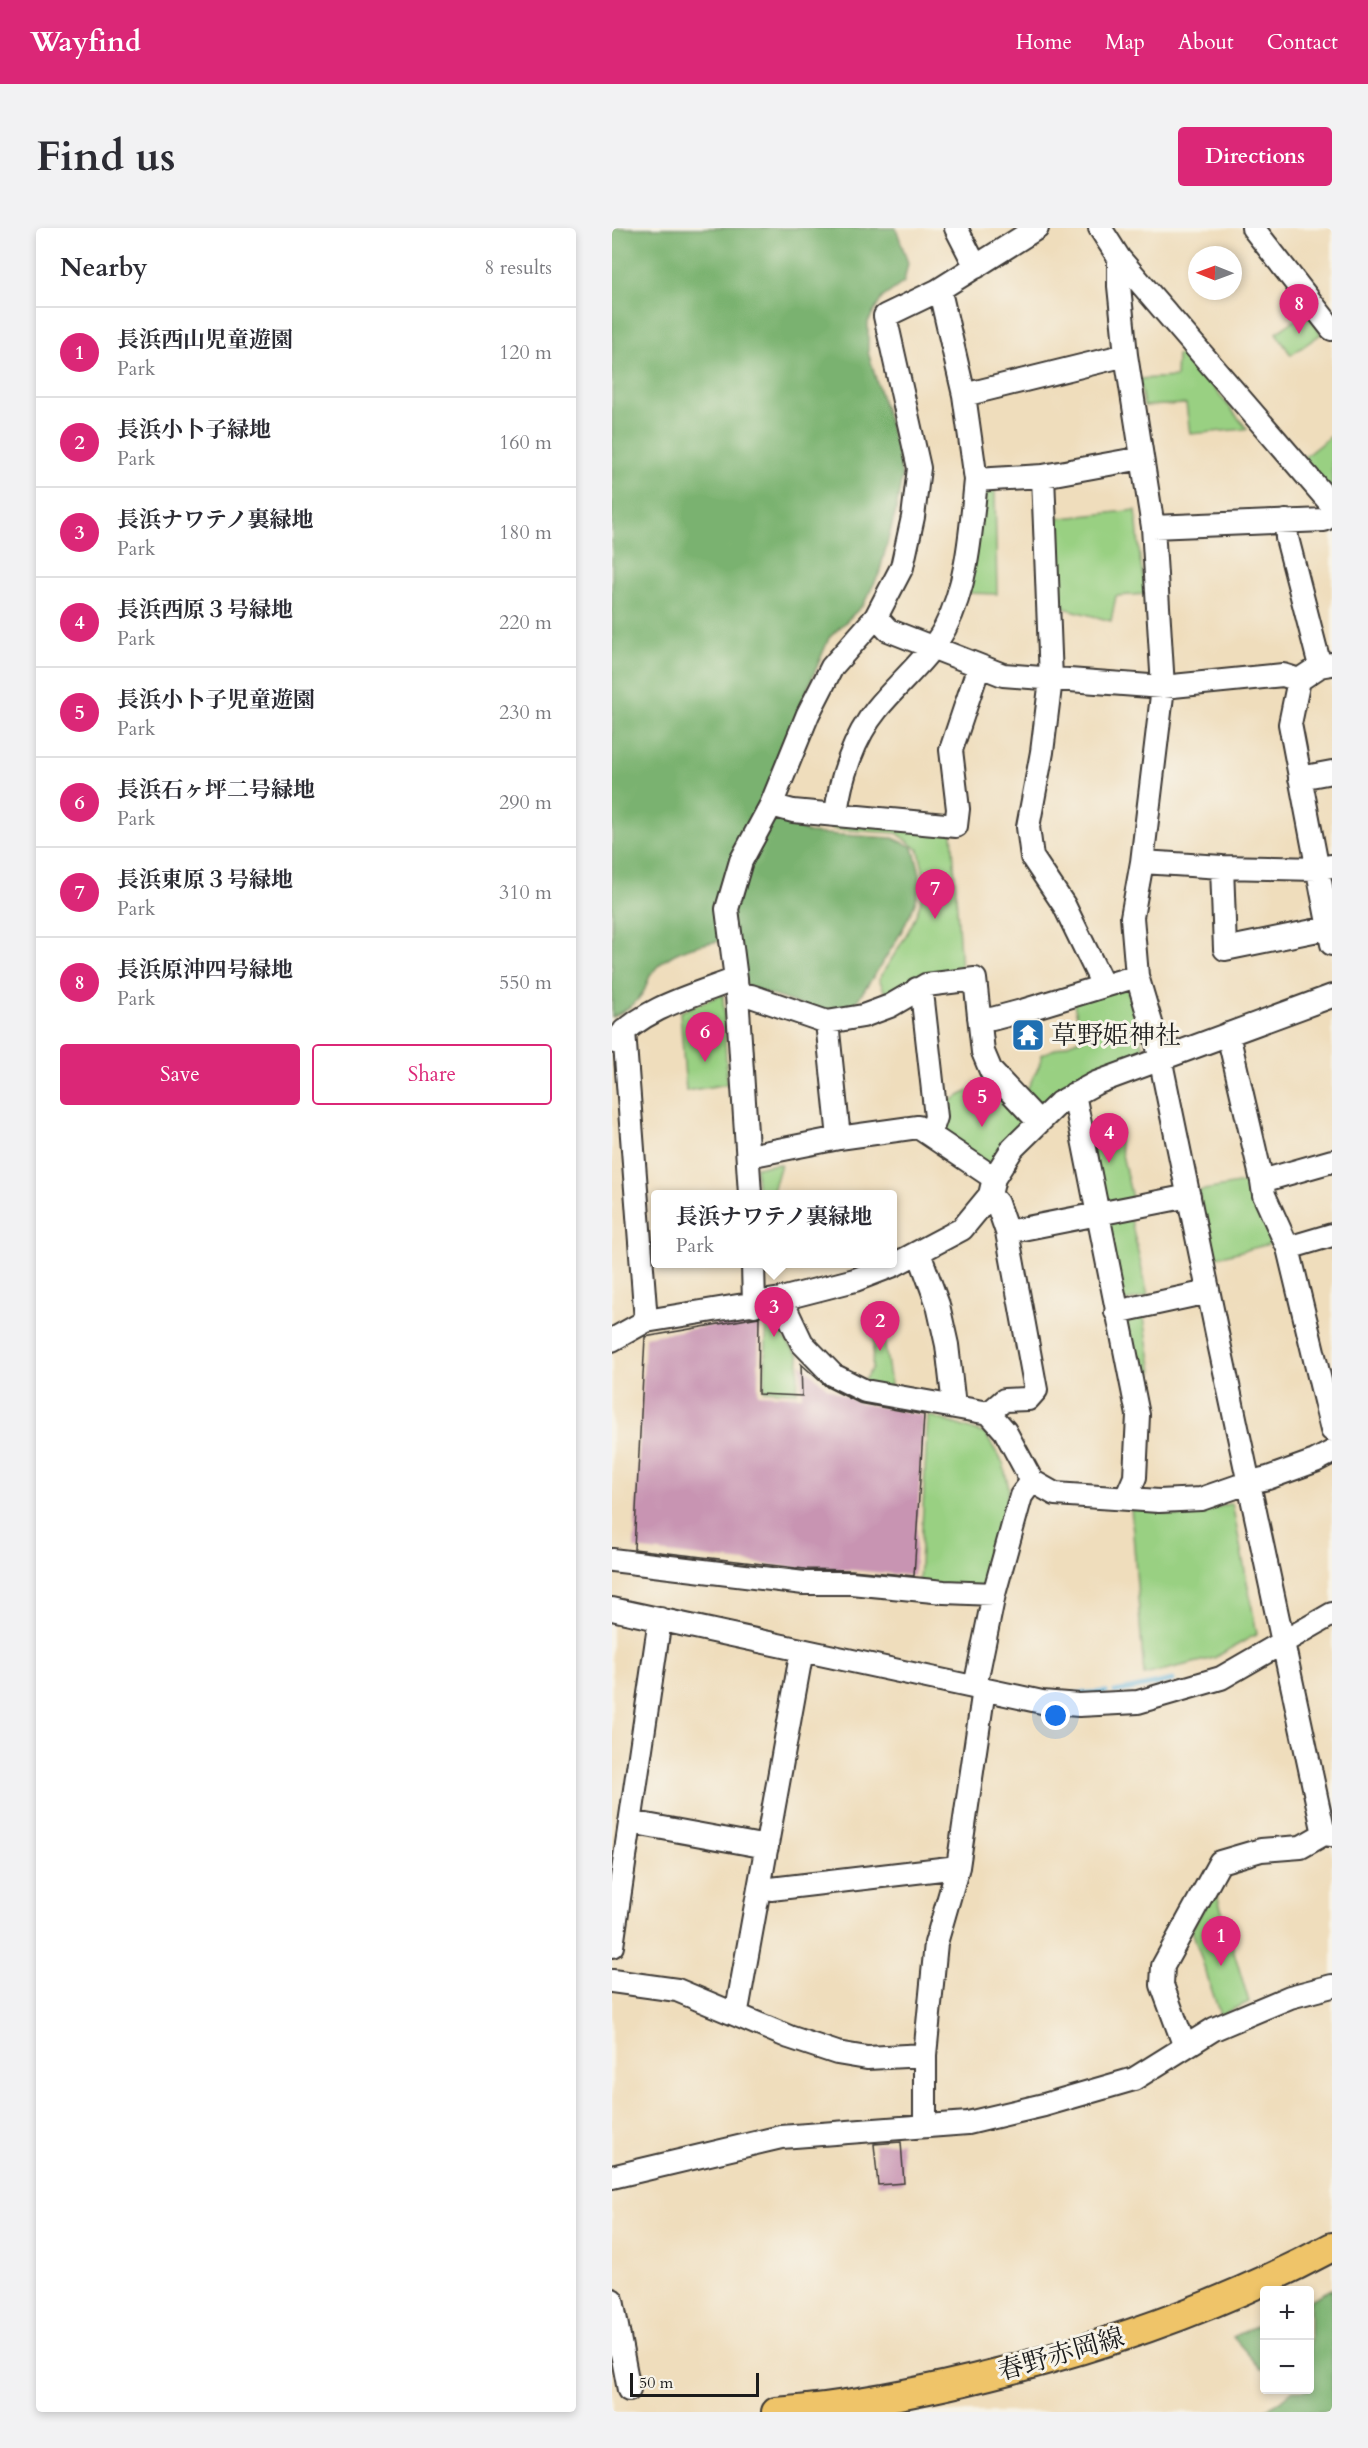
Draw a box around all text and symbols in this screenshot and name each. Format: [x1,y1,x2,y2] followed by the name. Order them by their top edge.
[30,23,141,61] text: Wayfind
[1016,28,1072,57] text: Home
[1105,28,1145,57] text: Map
[1178,28,1234,57] text: About
[1267,28,1338,57] text: Contact
[1178,127,1332,186] button: Directions
[36,128,176,185] text: Find us
[1188,246,1242,300] north arrow
[60,250,148,285] text: Nearby
[484,254,552,281] text: 8 results
[1280,285,1318,334] pin: 8
[117,325,293,355] text: 長浜西山児童遊園
[74,339,85,366] text: 1
[499,339,552,366] text: 120 m
[117,355,155,382] text: Park
[117,415,271,445] text: 長浜小卜子緑地
[74,429,85,456] text: 2
[499,429,552,456] text: 160 m
[117,445,155,472] text: Park
[117,505,313,535] text: 長浜ナワテノ裏緑地
[74,519,85,546] text: 3
[499,519,552,546] text: 180 m
[117,535,155,562] text: Park
[117,595,293,625] text: 長浜西原３号緑地
[74,609,85,636] text: 4
[499,609,552,636] text: 220 m
[117,625,155,652] text: Park
[117,685,315,715] text: 長浜小卜子児童遊園
[74,699,85,726] text: 5
[499,699,552,726] text: 230 m
[117,715,155,742] text: Park
[117,775,315,805] text: 長浜石ヶ坪二号緑地
[74,789,85,816] text: 6
[499,789,552,816] text: 290 m
[117,805,155,832] text: Park
[117,865,293,895] text: 長浜東原３号緑地
[916,870,954,919] pin: 7
[74,879,85,906] text: 7
[499,879,552,906] text: 310 m
[117,895,155,922] text: Park
[117,955,293,985] text: 長浜原沖四号緑地
[74,969,85,996] text: 8
[499,969,552,996] text: 550 m
[117,985,155,1012] text: Park
[686,1012,724,1062] pin: 6
[1010,1017,1046,1053] temple icon: 草野姫神社
[1051,1018,1181,1053] place label: 草野姫神社
[60,1044,300,1105] button: Save
[312,1044,552,1105] button: Share
[962,1078,1001,1127] pin: 5
[1090,1114,1128,1163] pin: 4
[651,1190,897,1268] popup
[676,1202,872,1232] text: 長浜ナワテノ裏緑地
[676,1232,714,1259] text: Park
[754,1288,794,1337] pin: 3
[860,1302,900,1351] pin: 2
[1041,1701,1070,1730] your location
[1202,1916,1240,1966] pin: 1
[1260,2286,1314,2394] map controls
[1260,2286,1314,2340] button: +
[994,2319,1128,2389] street label: 春野赤岡線
[1260,2340,1314,2394] button: −
[630,2370,759,2398] scale bar
[639,2372,673,2394] text: 50 m

